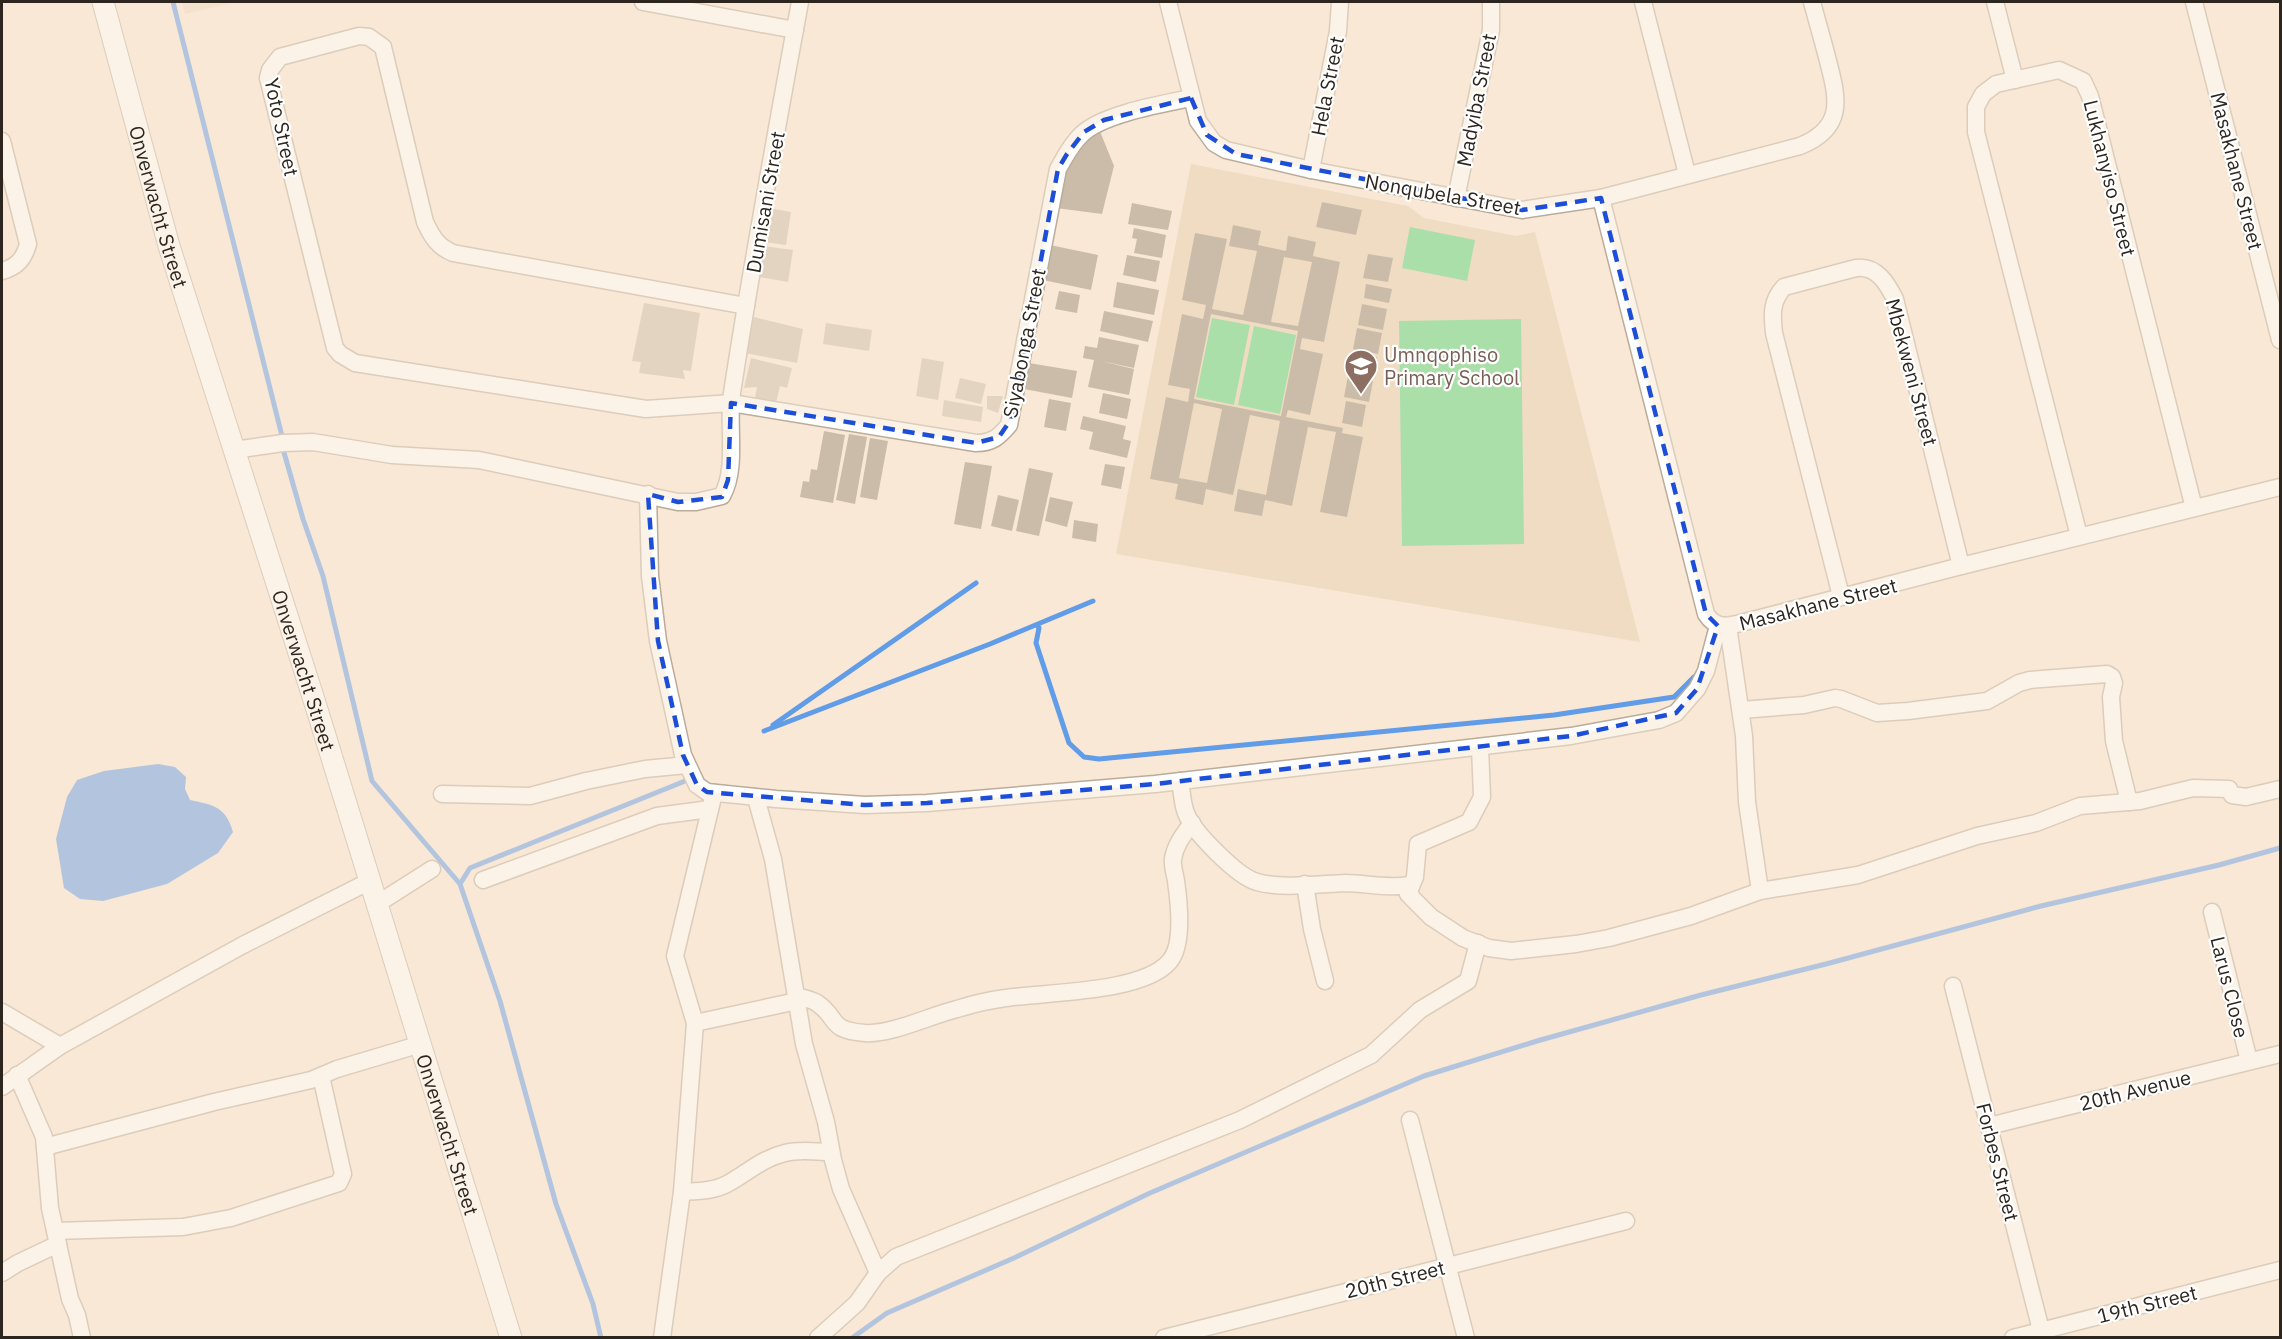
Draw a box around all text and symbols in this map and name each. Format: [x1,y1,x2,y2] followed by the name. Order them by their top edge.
[1450,31,1502,169] street label: Madyiba Street
[1304,34,1350,138] street label: Hela Street
[258,75,306,179] street label: Yoto Street
[2204,89,2270,253] street label: Masakhane Street
[2077,97,2143,259] street label: Lukhanyiso Street
[123,122,195,291] street label: Onverwacht Street
[739,129,791,275] street label: Dumisani Street
[1363,167,1523,221] street label: Nonqubela Street
[996,266,1052,420] street label: Siyabonga Street
[1879,295,1945,449] street label: Mbekweni Street
[1384,341,1520,391] place label: Umnqophiso Primary School
[1343,348,1379,395] school or university icon: Umnqophiso Primary School
[1736,571,1900,637] street label: Masakhane Street
[266,586,342,754] street label: Onverwacht Street
[2204,933,2256,1041] street label: Larus Close
[411,1050,486,1218] street label: Onverwacht Street
[2076,1063,2194,1117] street label: 20th Avenue
[1970,1100,2026,1224] street label: Forbes Street
[1342,1254,1448,1304] street label: 20th Street
[2094,1279,2200,1329] street label: 19th Street

